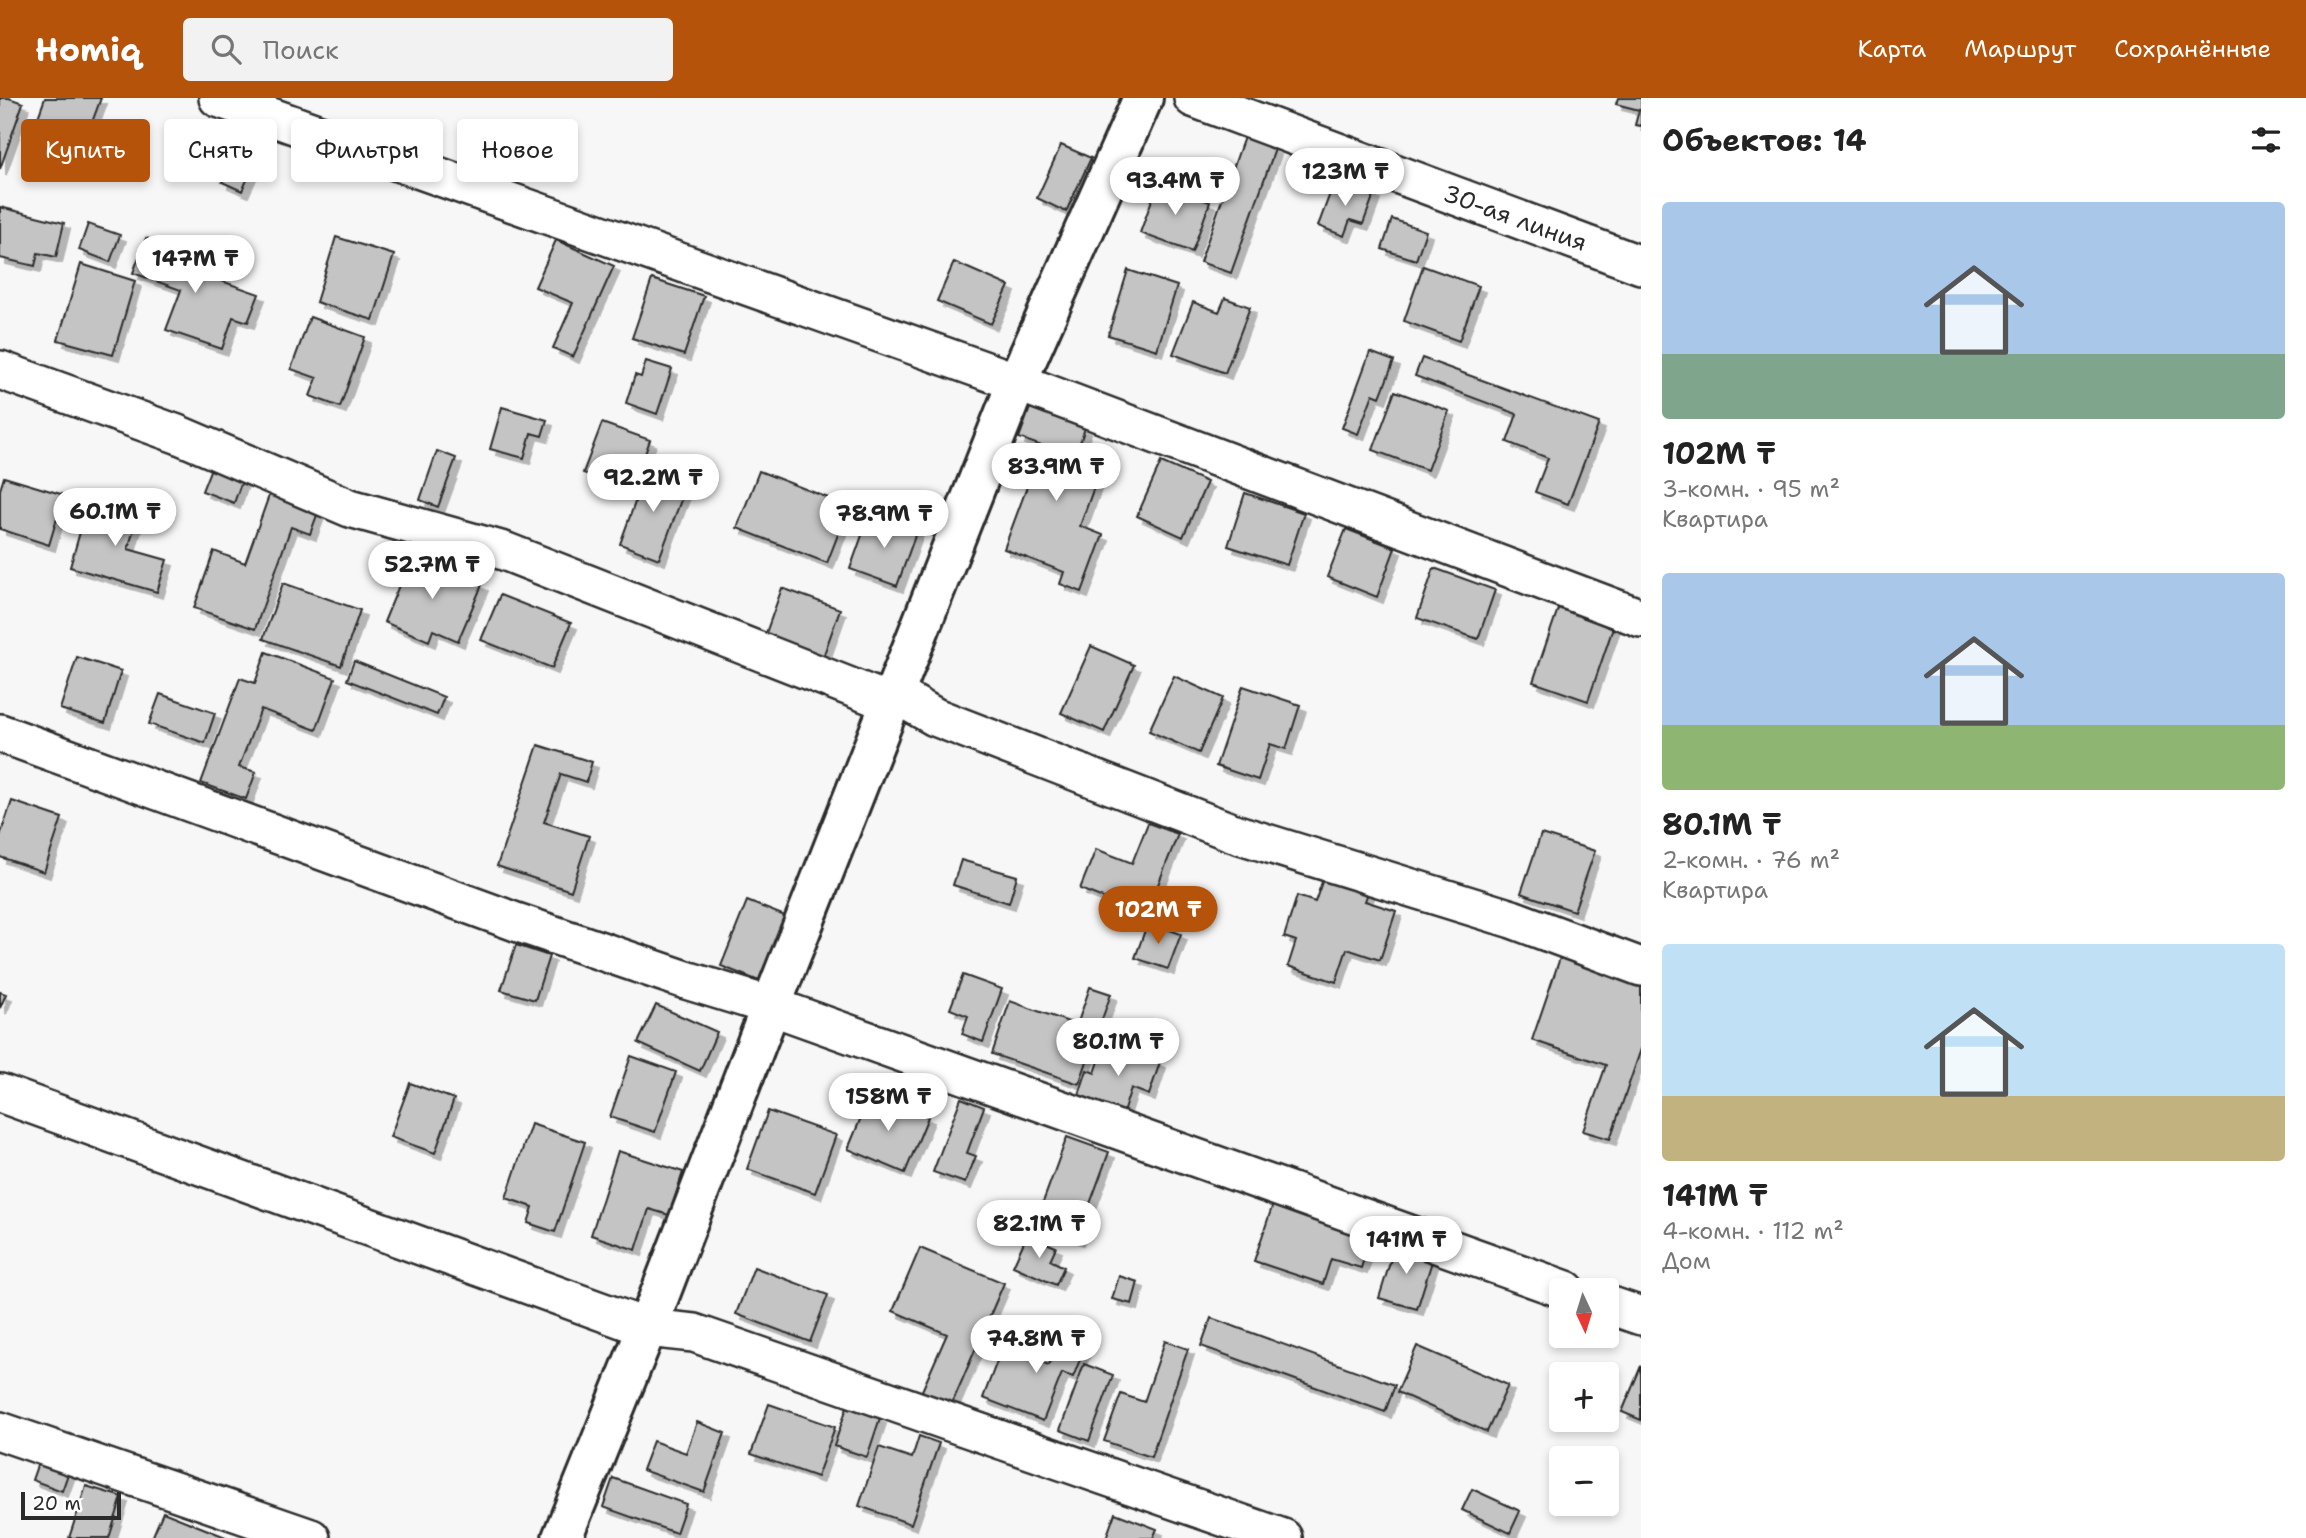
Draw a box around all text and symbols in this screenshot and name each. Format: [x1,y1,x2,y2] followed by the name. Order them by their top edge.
[183,18,673,81] search box
[35,27,141,72] text: Homiq
[207,30,245,68] icon: search
[263,32,339,67] text: Поиск
[1858,33,1926,65] text: Карта
[1964,33,2076,65] text: Маршрут
[2114,33,2271,65] text: Сохранённые
[21,119,150,182] chip: Купить
[164,119,277,182] chip: Снять
[291,119,443,182] chip: Фильтры
[457,119,578,182] chip: Новое
[1662,120,1867,161] text: Объектов: 14
[2247,121,2285,159] icon: filters
[1288,148,1402,208] pin: 123M ₸
[1301,156,1389,186] text: 123M ₸
[1110,158,1240,217] pin: 93.4M ₸
[1126,165,1224,195] text: 93.4M ₸
[1439,177,1591,259] street label: 30-ая линия
[138,236,252,295] pin: 147M ₸
[152,243,238,273] text: 147M ₸
[1911,247,2037,373] icon: home
[1662,433,1775,474] text: 102M ₸
[991,444,1121,503] pin: 83.9M ₸
[1008,451,1104,481] text: 83.9M ₸
[588,454,718,514] pin: 92.2M ₸
[603,462,703,492] text: 92.2M ₸
[1662,474,1840,504] text: 3-комн. · 95 m²
[50,489,180,548] pin: 60.1M ₸
[819,490,949,550] pin: 78.9M ₸
[69,496,161,526] text: 60.1M ₸
[836,498,932,528] text: 78.9M ₸
[1662,504,1768,534] text: Квартира
[367,542,497,601] pin: 52.7M ₸
[384,549,480,579] text: 52.7M ₸
[1911,618,2037,744] icon: home
[1662,804,1781,845] text: 80.1M ₸
[1662,845,1840,875] text: 2-комн. · 76 m²
[1662,875,1768,905] text: Квартира
[1101,886,1215,946] pin: 102M ₸
[1115,894,1201,924] text: 102M ₸
[1911,989,2037,1115] icon: home
[1053,1018,1183,1078] pin: 80.1M ₸
[1072,1026,1164,1056] text: 80.1M ₸
[831,1074,945,1133] pin: 158M ₸
[845,1081,931,1111] text: 158M ₸
[1662,1175,1768,1216] text: 141M ₸
[974,1200,1104,1260] pin: 82.1M ₸
[993,1208,1085,1238] text: 82.1M ₸
[1349,1216,1463,1276] pin: 141M ₸
[1662,1216,1844,1246] text: 4-комн. · 112 m²
[1366,1224,1446,1254] text: 141M ₸
[1662,1246,1711,1276] text: Дом
[1549,1278,1619,1348] north arrow
[1549,1278,1619,1516] map controls
[971,1316,1101,1375] pin: 74.8M ₸
[987,1323,1085,1353] text: 74.8M ₸
[1549,1362,1619,1432] button: +
[1549,1446,1619,1516] button: −
[21,1489,121,1521] scale bar
[32,1491,81,1516] text: 20 m

